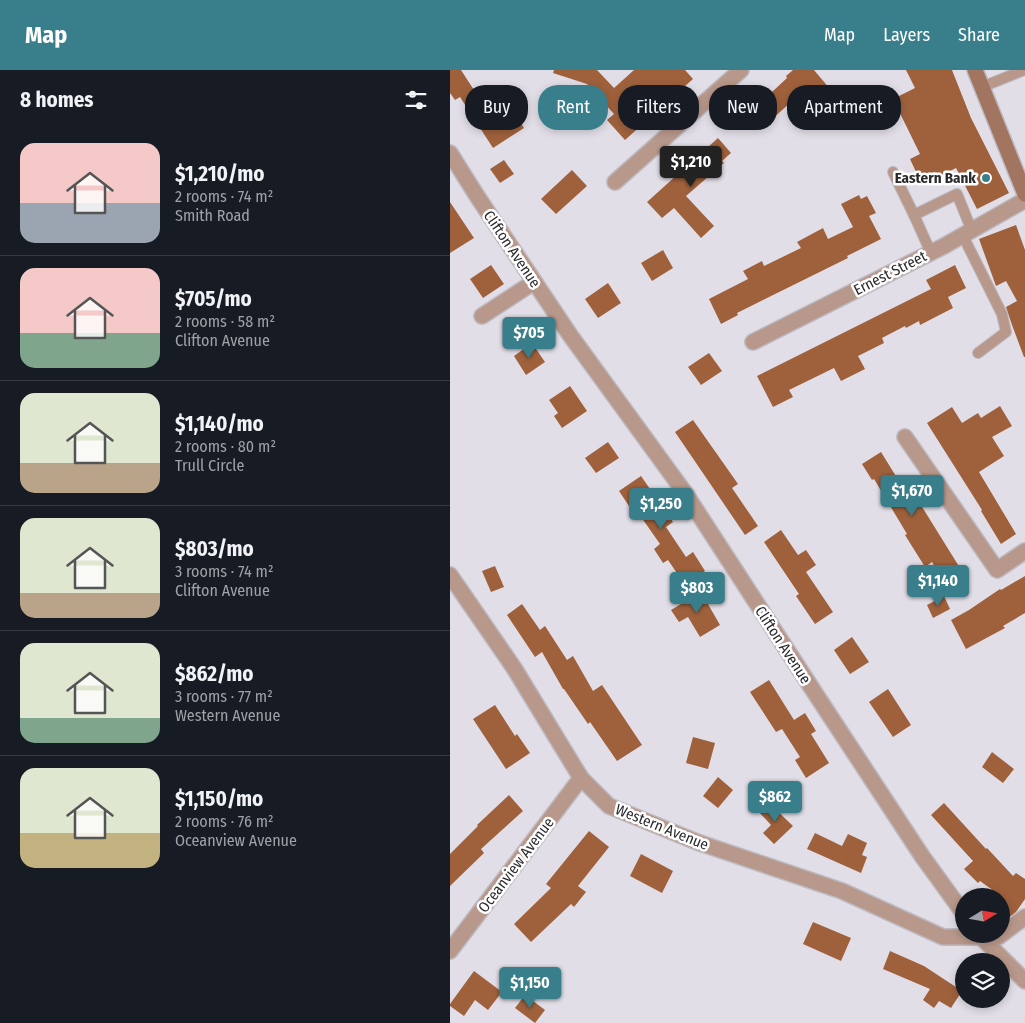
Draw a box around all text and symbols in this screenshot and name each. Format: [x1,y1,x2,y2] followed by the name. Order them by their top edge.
[25,21,67,49] text: Map
[824,24,855,46] text: Map
[883,24,930,46] text: Layers
[958,24,1000,46] text: Share
[465,85,528,130] chip: Buy
[538,85,608,130] chip: Rent
[618,85,699,130] chip: Filters
[709,85,777,130] chip: New
[787,85,901,130] chip: Apartment
[402,86,430,114] icon: filters
[20,87,94,113] text: 8 homes
[650,146,732,188] pin: $1,210
[671,152,711,171] text: $1,210
[175,161,264,187] text: $1,210/mo
[60,163,120,223] icon: home
[895,169,976,187] place label: Eastern Bank
[980,172,992,184] marker: Eastern Bank
[175,187,273,206] text: 2 rooms · 74 m²
[175,206,250,225] text: Smith Road
[480,207,544,291] street label: Clifton Avenue
[851,247,929,299] street label: Ernest Street
[175,286,252,312] text: $705/mo
[60,288,120,348] icon: home
[175,312,275,331] text: 2 rooms · 58 m²
[499,316,559,359] pin: $705
[514,323,545,342] text: $705
[175,331,270,350] text: Clifton Avenue
[175,411,264,437] text: $1,140/mo
[60,413,120,473] icon: home
[175,437,276,456] text: 2 rooms · 80 m²
[175,456,244,475] text: Trull Circle
[871,474,953,517] pin: $1,670
[891,481,933,500] text: $1,670
[620,488,702,530] pin: $1,250
[640,494,682,513] text: $1,250
[175,536,254,562] text: $803/mo
[60,538,120,598] icon: home
[175,562,273,581] text: 3 rooms · 74 m²
[897,564,979,607] pin: $1,140
[918,571,958,590] text: $1,140
[667,572,727,614] pin: $803
[681,578,713,597] text: $803
[175,581,270,600] text: Clifton Avenue
[751,603,815,687] street label: Clifton Avenue
[175,661,254,687] text: $862/mo
[60,663,120,723] icon: home
[175,687,273,706] text: 3 rooms · 77 m²
[175,706,280,725] text: Western Avenue
[745,780,805,823] pin: $862
[175,786,263,812] text: $1,150/mo
[759,787,791,806] text: $862
[60,788,120,848] icon: home
[613,800,711,854] street label: Western Avenue
[175,812,274,831] text: 2 rooms · 76 m²
[474,814,558,916] street label: Oceanview Avenue
[175,831,297,850] text: Oceanview Avenue
[955,888,1010,942] north arrow
[955,888,1010,1008] map controls
[955,953,1010,1008] button: layers
[489,966,571,1009] pin: $1,150
[510,973,550,992] text: $1,150

